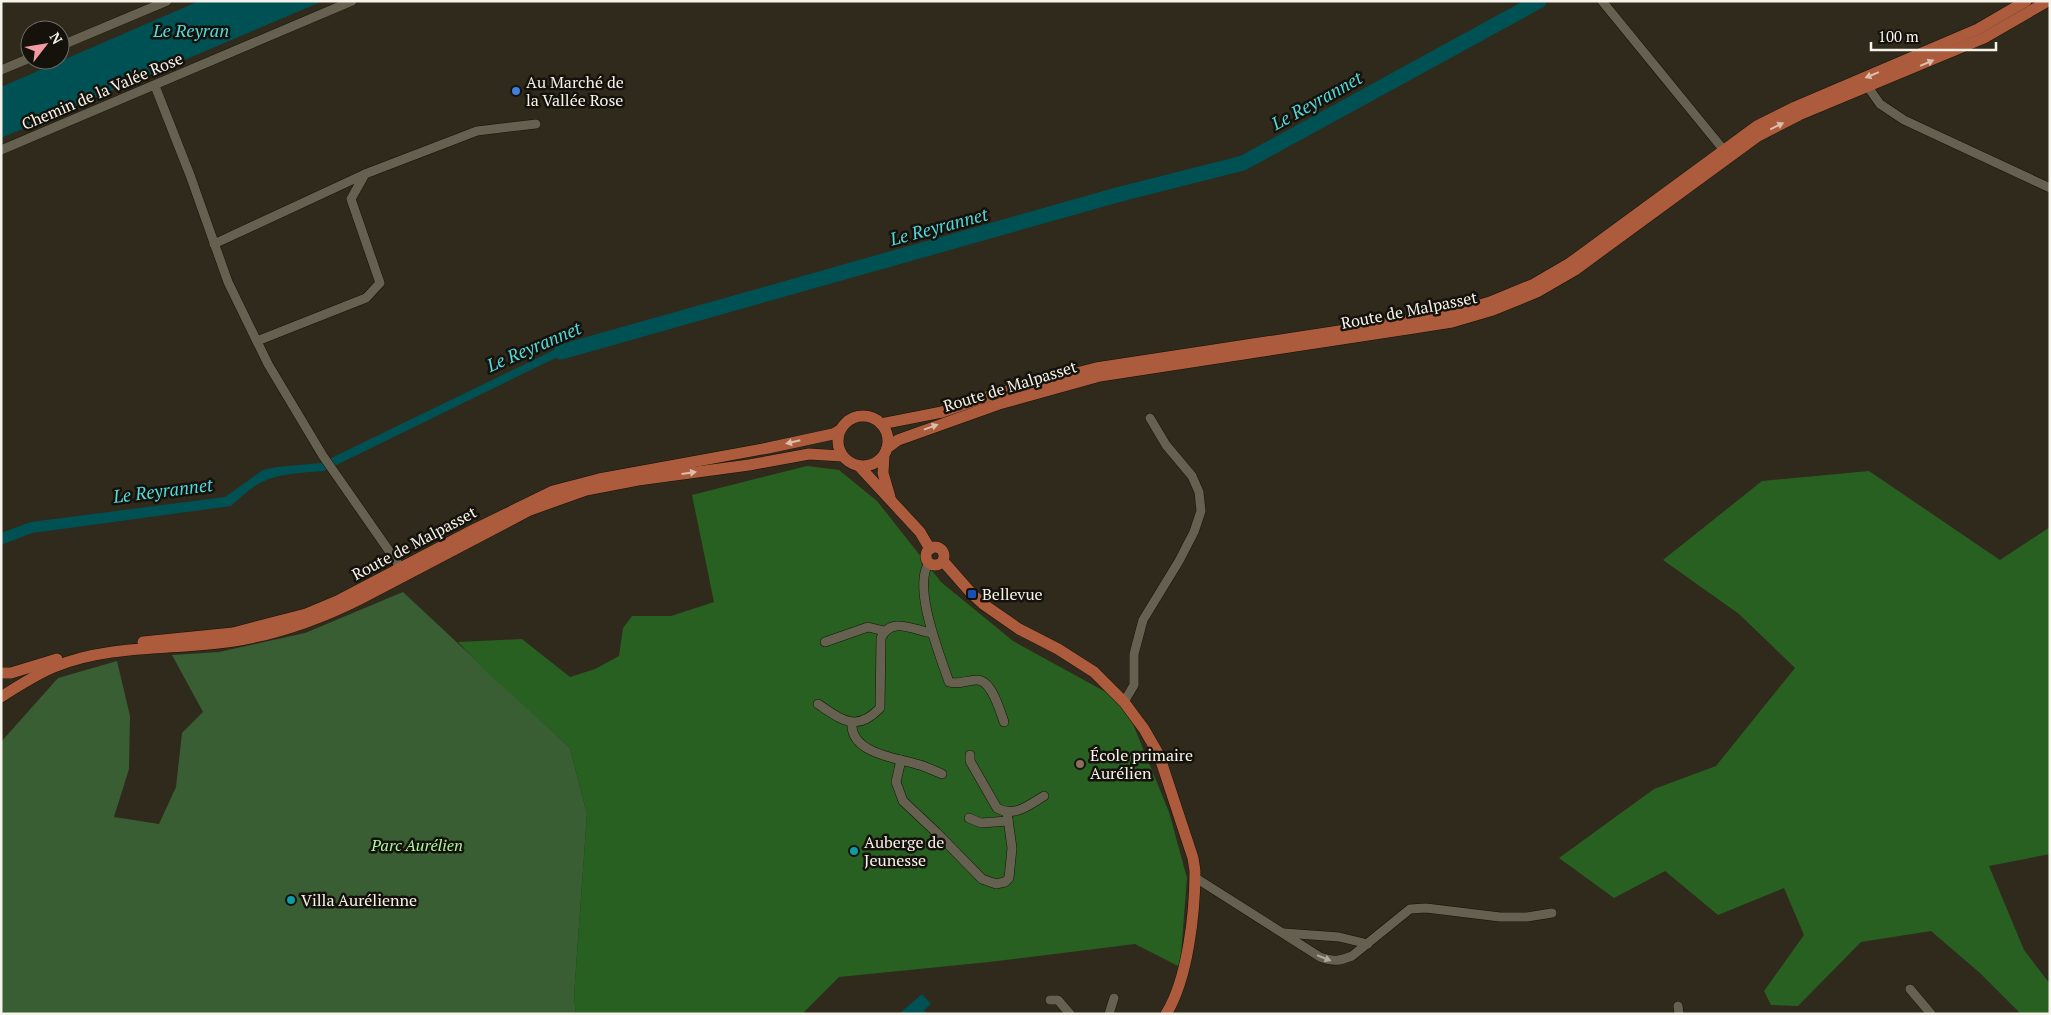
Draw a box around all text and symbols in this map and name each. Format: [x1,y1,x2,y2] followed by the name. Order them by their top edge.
[152,18,229,42] water label: Le Reyran
[20,20,70,70] north arrow
[1871,20,1996,52] scale bar
[1878,26,1919,46] text: 100 m
[46,29,68,48] text: N
[18,47,186,135] street label: Chemin de la Valée Rose
[1920,58,1934,66] one-way arrow
[1266,65,1367,135] water label: Le Reyrannet
[526,71,624,111] place label: Au Marché de la Vallée Rose
[1864,72,1879,79] one-way arrow
[510,85,522,97] marker: Au Marché de la Vallée Rose
[1770,122,1784,130] one-way arrow
[886,201,991,251] water label: Le Reyrannet
[1339,286,1479,334] street label: Route de Malpasset
[482,315,585,377] water label: Le Reyrannet
[941,355,1079,417] street label: Route de Malpasset
[924,423,939,431] one-way arrow
[785,439,801,447] one-way arrow
[681,469,697,477] one-way arrow
[111,472,215,508] water label: Le Reyrannet
[348,501,480,585] street label: Route de Malpasset
[982,583,1043,605] place label: Bellevue
[966,588,978,600] marker: Bellevue
[1090,744,1193,784] place label: École primaire Aurélien
[1074,758,1086,770] marker: École primaire Aurélien
[864,831,944,871] place label: Auberge de Jeunesse
[370,834,463,856] park label: Parc Aurélien
[848,845,860,857] marker: Auberge de Jeunesse
[301,889,417,911] place label: Villa Aurélienne
[285,894,297,906] marker: Villa Aurélienne
[1317,955,1332,962] one-way arrow

